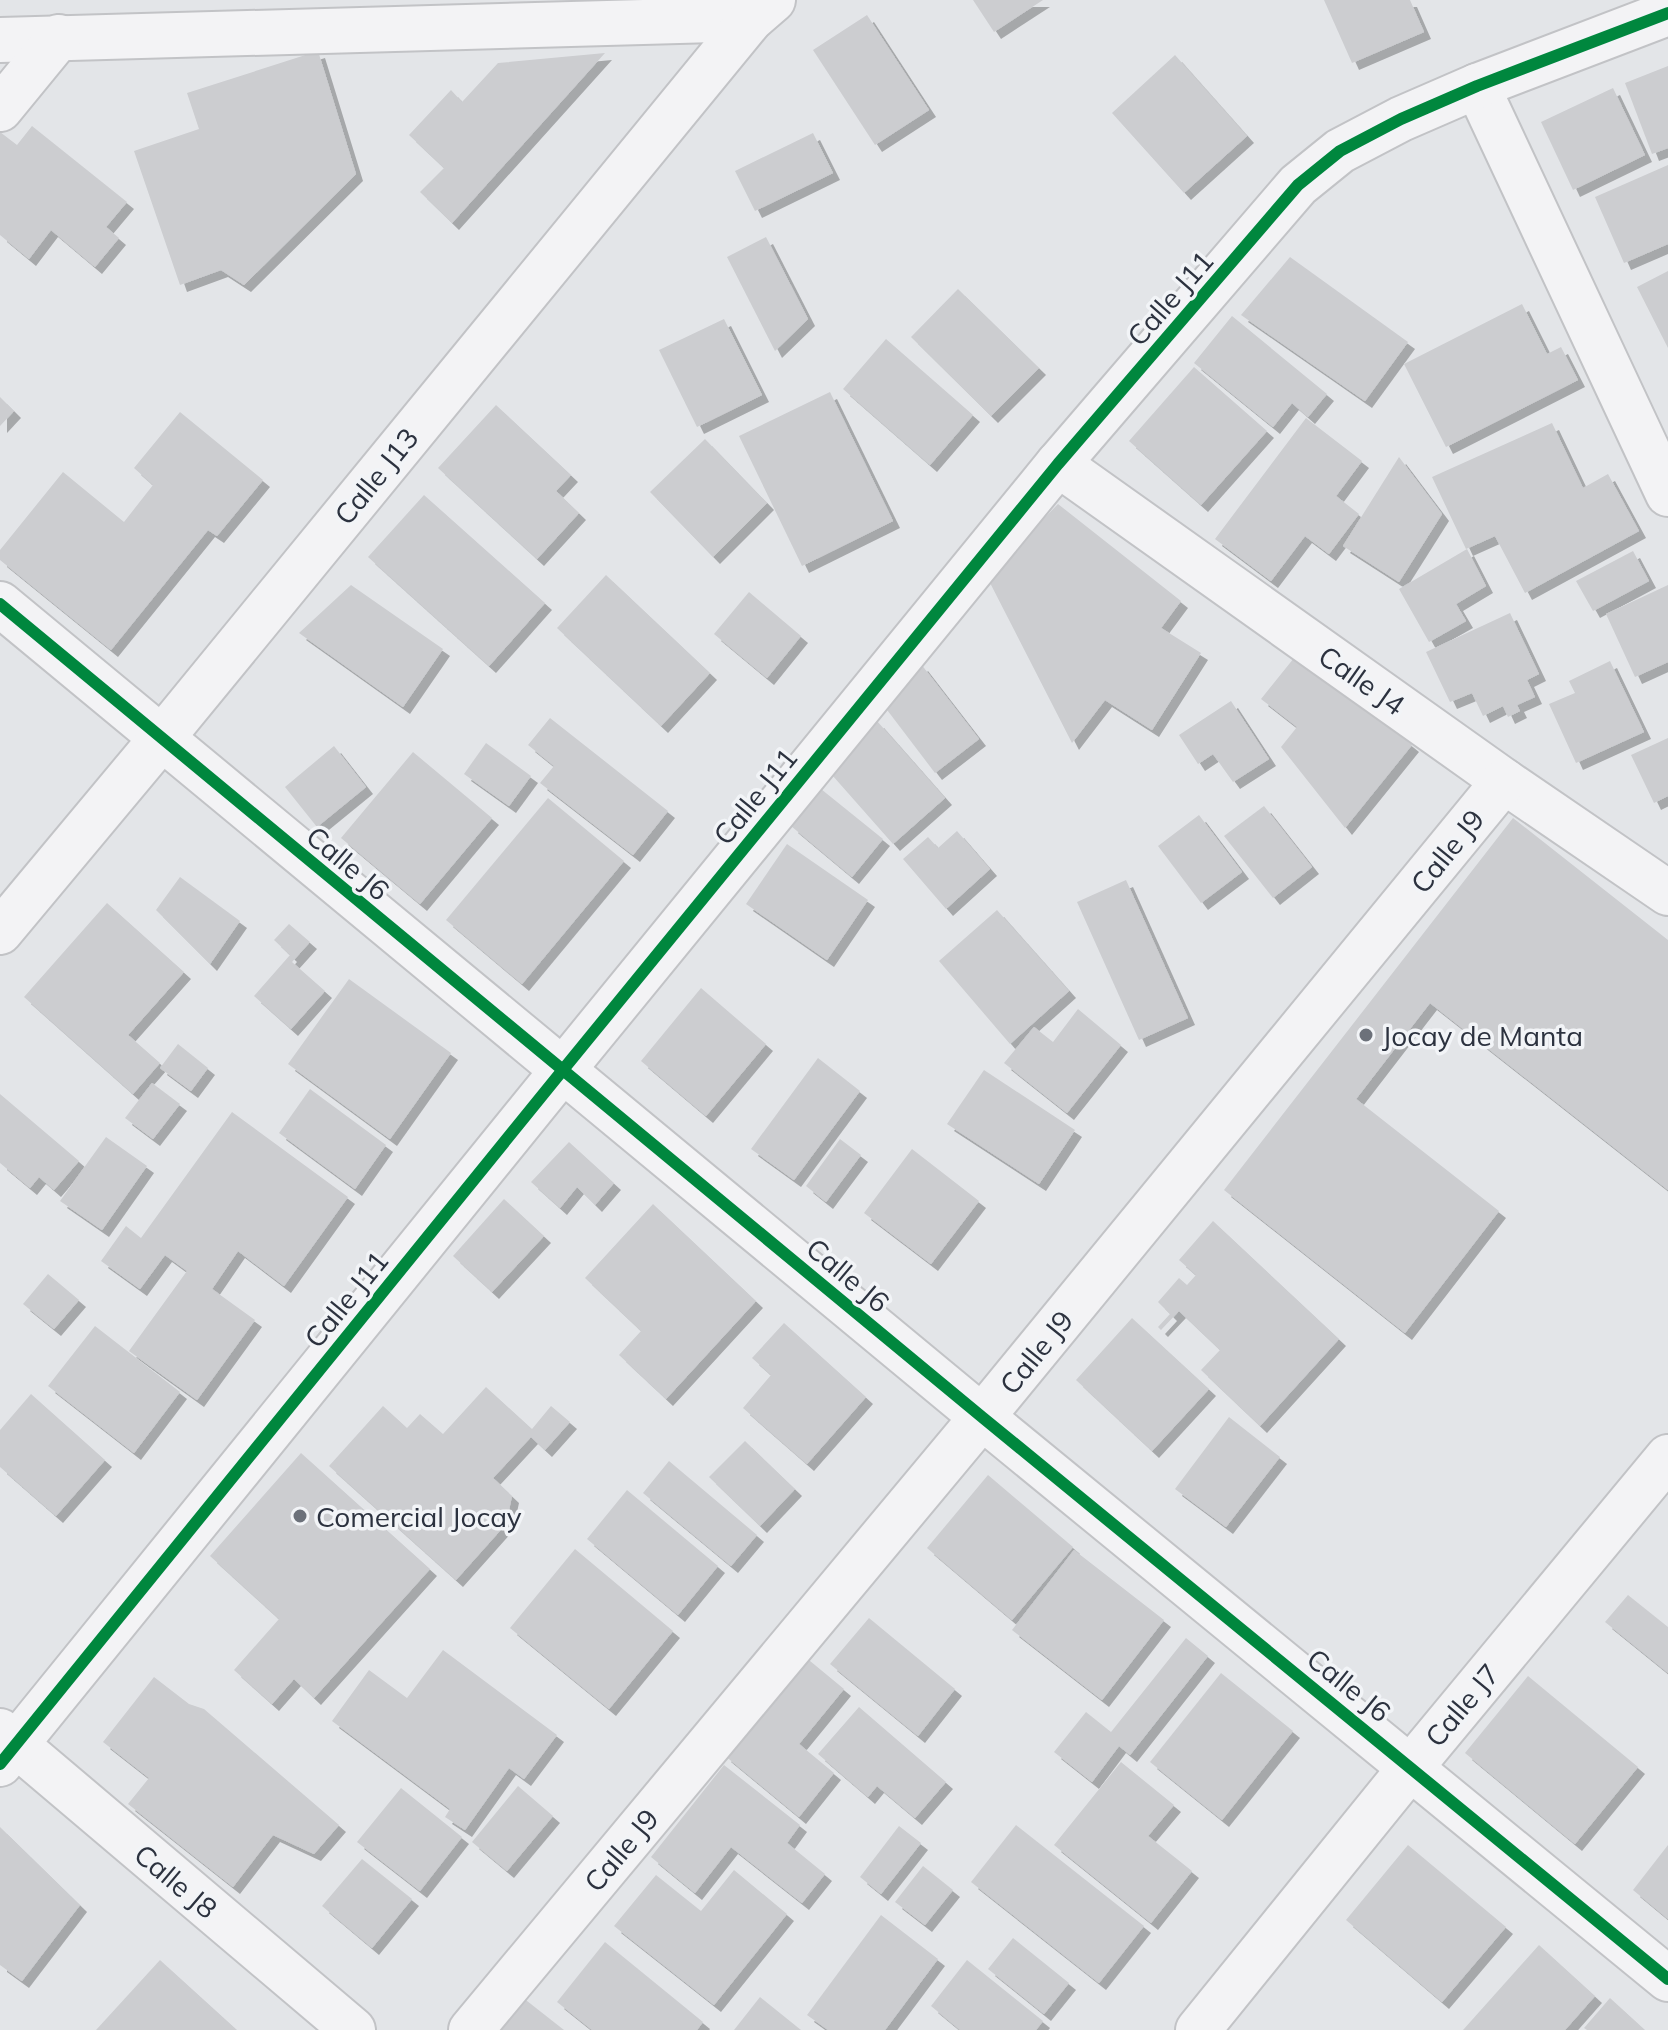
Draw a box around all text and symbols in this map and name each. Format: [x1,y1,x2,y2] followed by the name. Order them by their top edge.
[1119,243,1221,353] street label: Calle J11
[326,421,426,531] street label: Calle J13
[1312,638,1412,722] street label: Calle J4
[705,741,805,851] street label: Calle J11
[1403,802,1491,900] street label: Calle J9
[299,818,397,908] street label: Calle J6
[1382,1018,1583,1053] place label: Jocay de Manta
[1357,1026,1375,1044] marker: Jocay de Manta
[799,1230,897,1320] street label: Calle J6
[296,1244,396,1354] street label: Calle J11
[992,1303,1080,1401] street label: Calle J9
[316,1499,522,1534] place label: Comercial Jocay
[291,1507,309,1525] marker: Comercial Jocay
[1300,1641,1398,1729] street label: Calle J6
[1417,1656,1507,1754] street label: Calle J7
[576,1801,666,1899] street label: Calle J9
[127,1836,225,1926] street label: Calle J8

